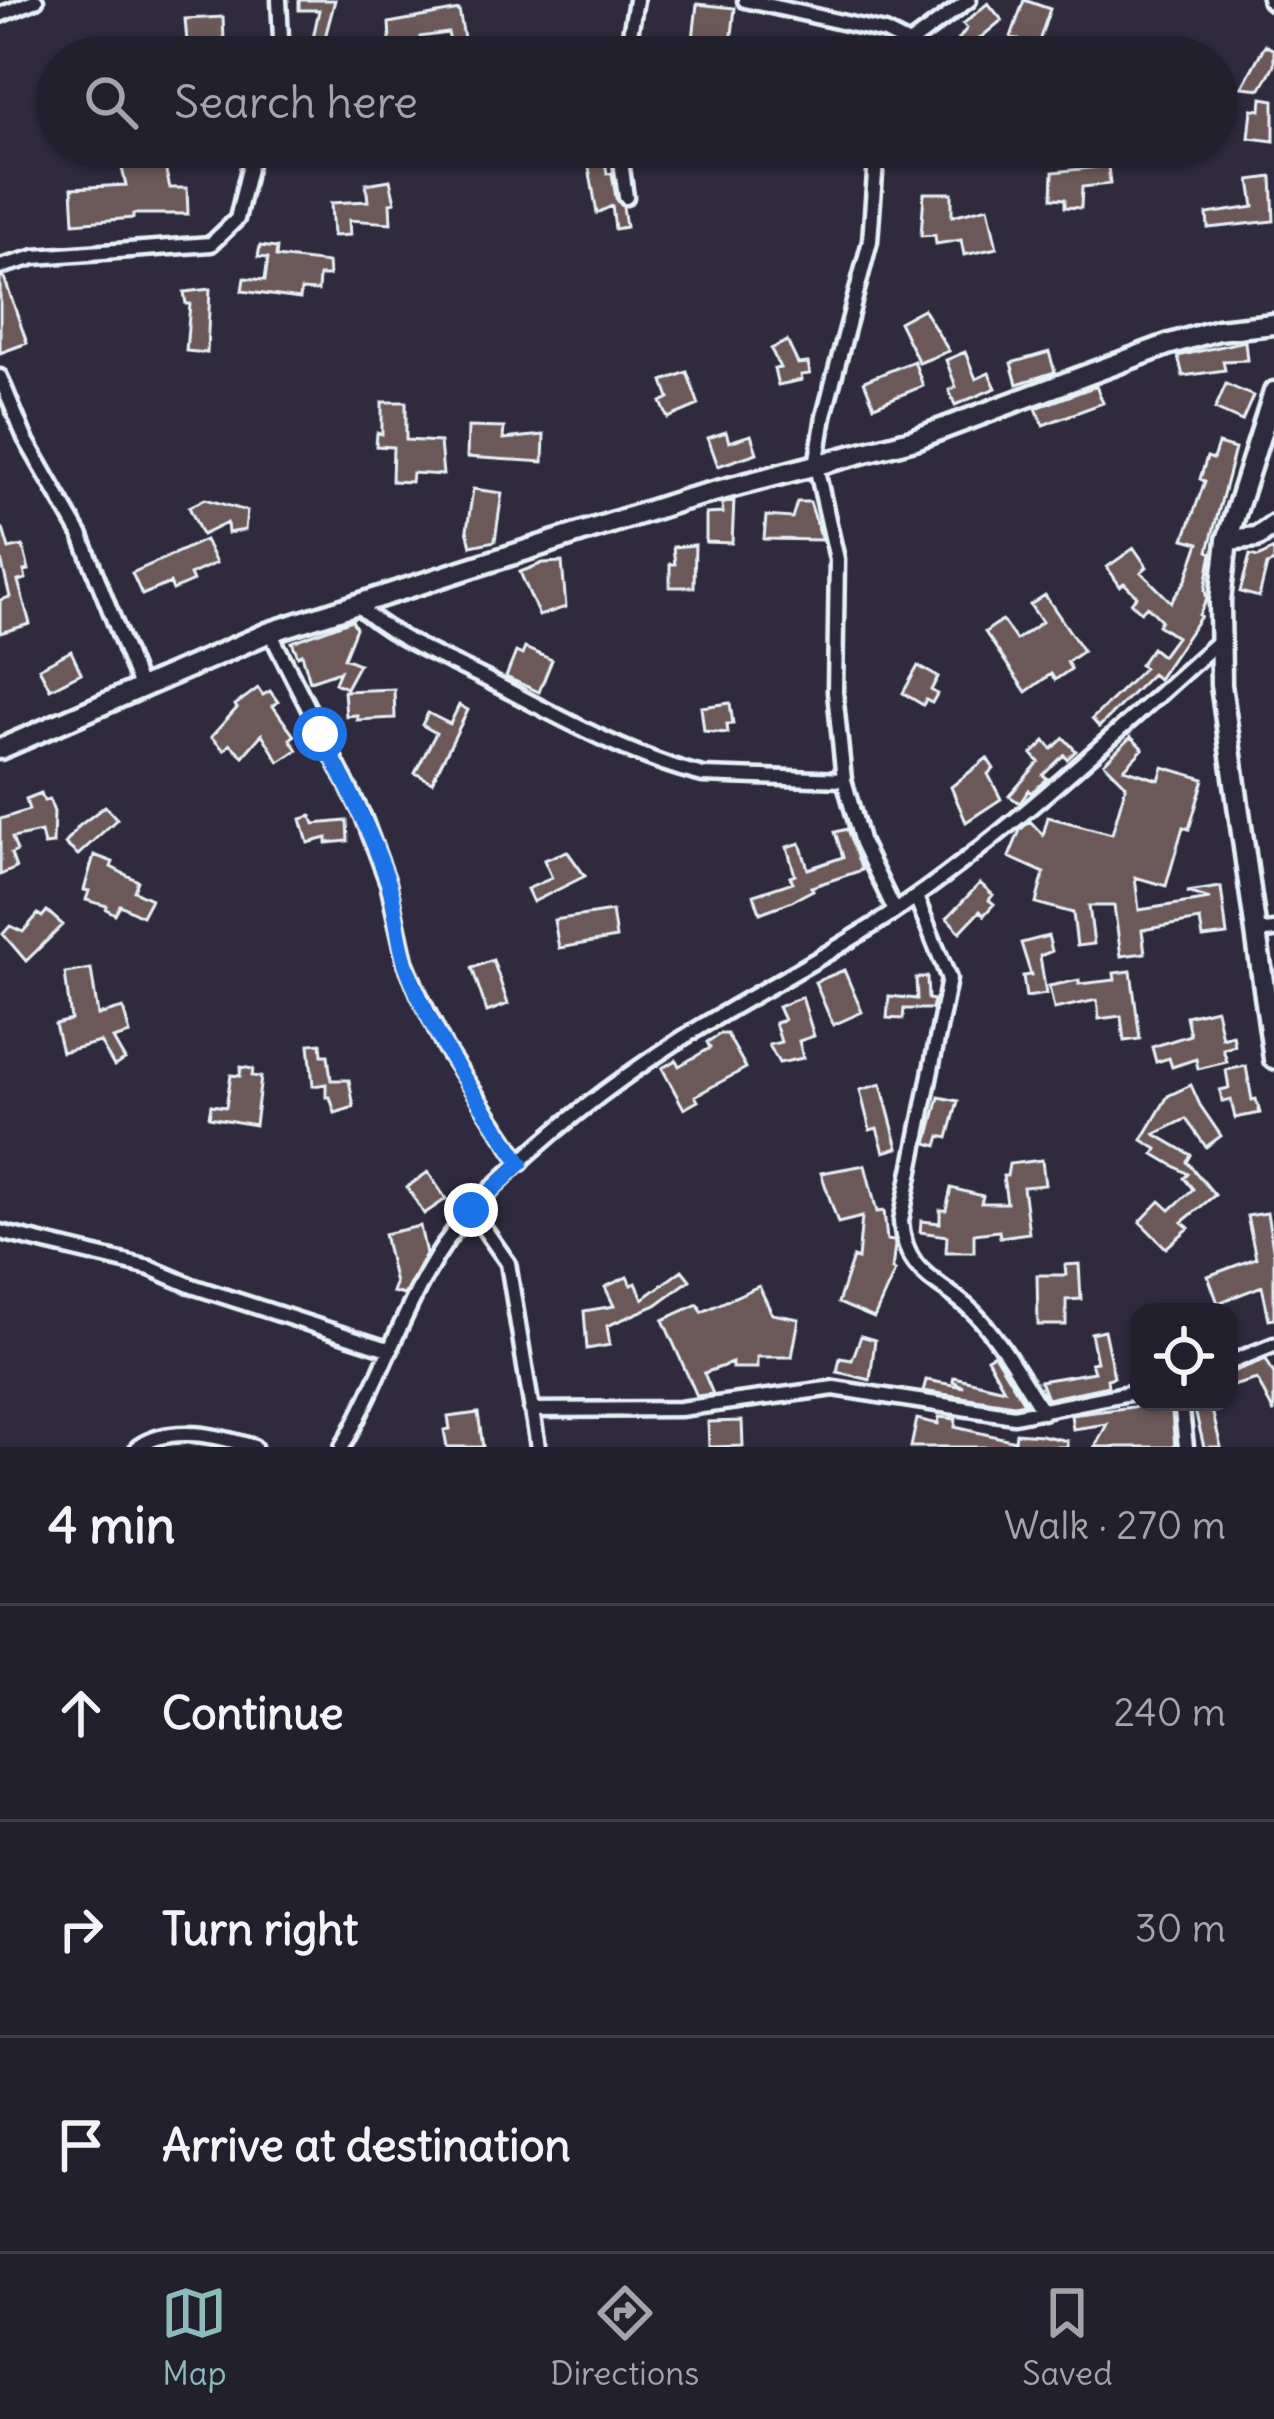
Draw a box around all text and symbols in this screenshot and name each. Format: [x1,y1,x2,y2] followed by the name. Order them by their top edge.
[36,36,1238,168] search box
[78,69,144,135] icon: search
[174,74,418,130] text: Search here
[293,707,347,761] route start
[444,1183,498,1237] route end
[1130,1303,1238,1411] map controls
[1130,1303,1238,1411] button: locate
[48,1493,175,1557] text: 4 min
[1004,1501,1226,1550] text: Walk · 270 m
[48,1680,114,1746] icon: ahead
[162,1685,344,1741] text: Continue
[1114,1688,1226,1737] text: 240 m
[48,1896,114,1962] icon: right
[162,1901,358,1957] text: Turn right
[1135,1904,1226,1953] text: 30 m
[48,2112,114,2178] icon: arrive
[162,2117,571,2173] text: Arrive at destination
[161,2280,227,2394] tab: Map
[550,2280,699,2394] tab: Directions
[1022,2280,1113,2394] tab: Saved

